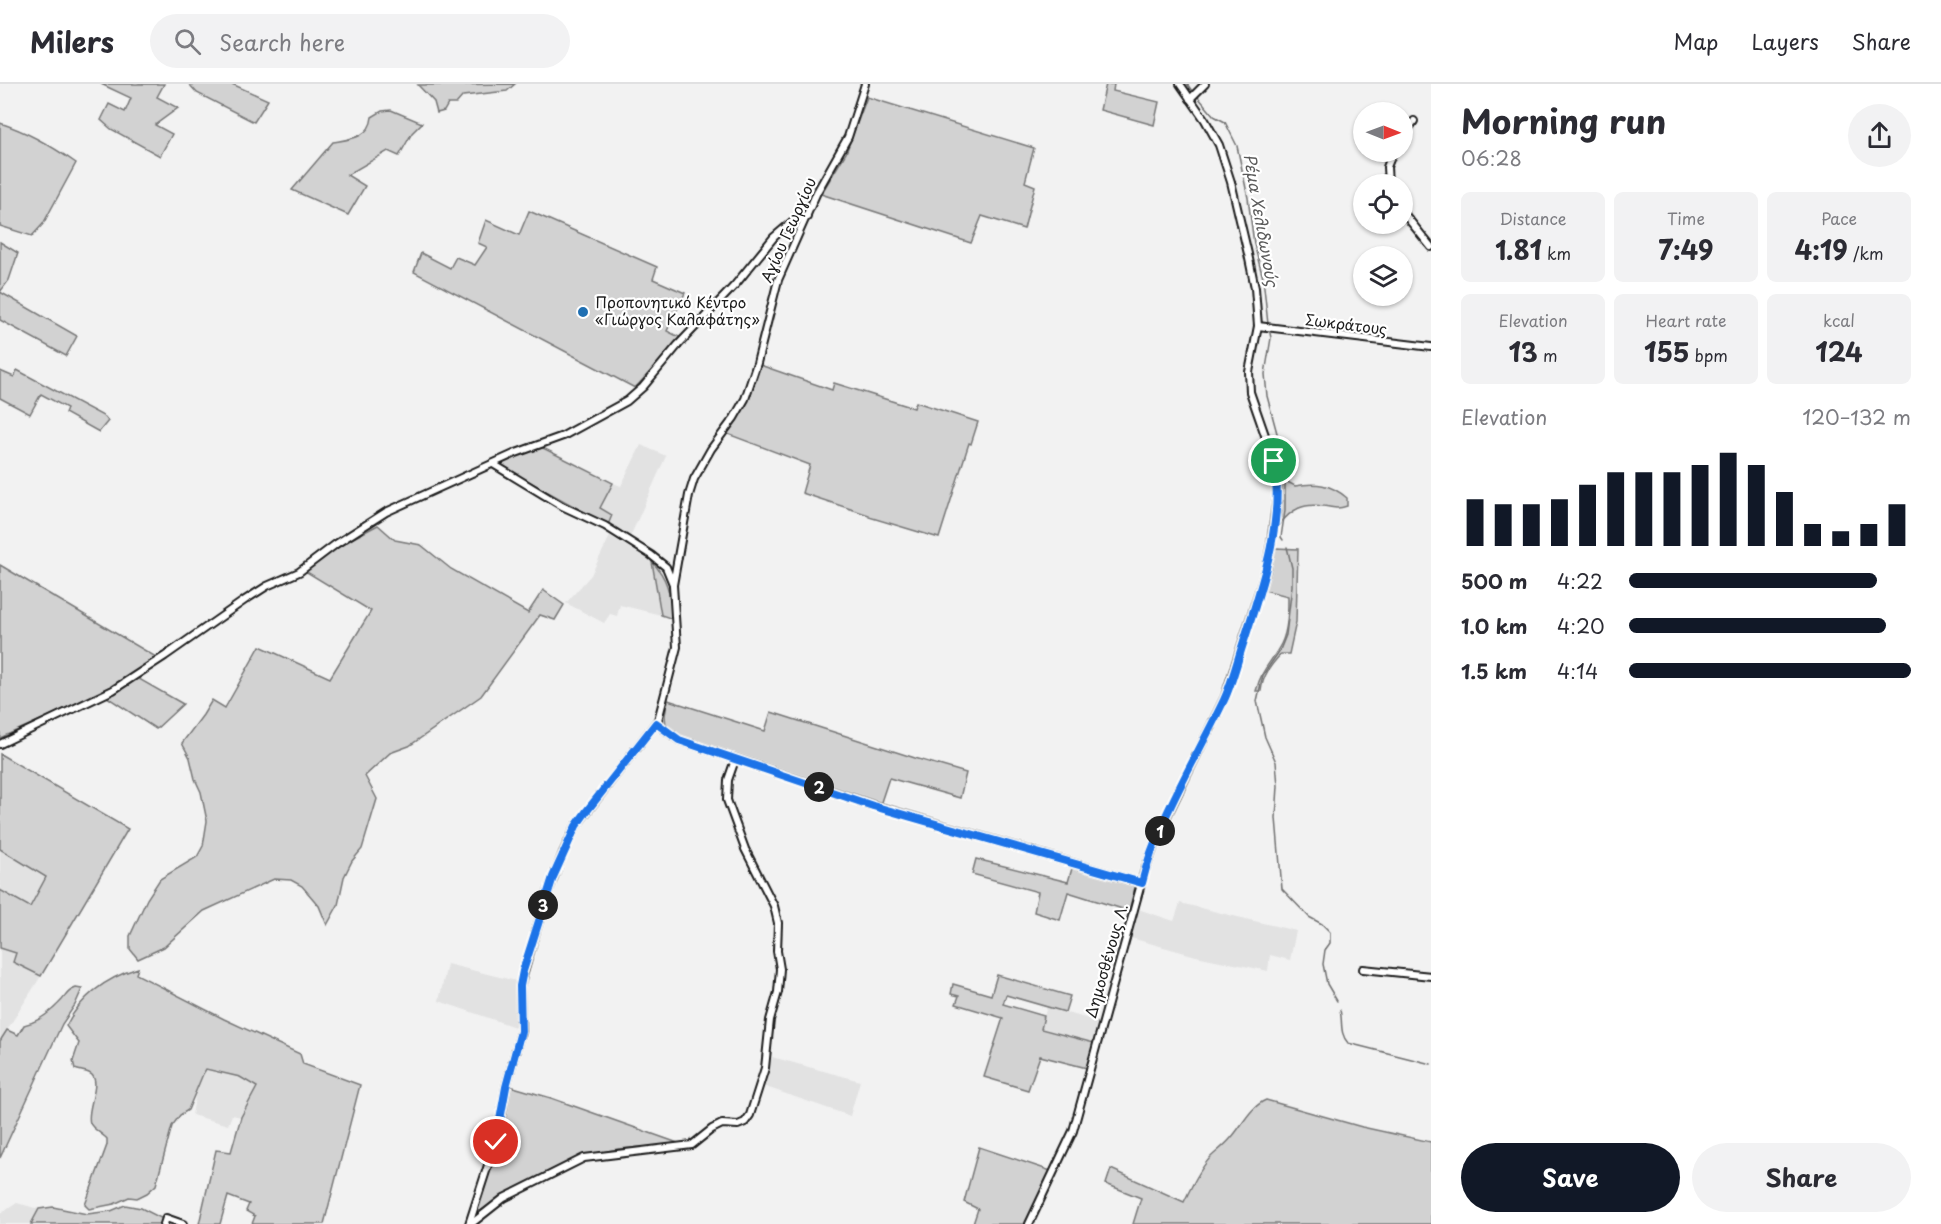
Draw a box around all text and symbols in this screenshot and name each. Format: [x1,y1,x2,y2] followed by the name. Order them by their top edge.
[150,14,570,68] search box
[30,20,114,63] text: Milers
[171,25,204,58] icon: search
[219,25,345,58] text: Search here
[1674,25,1718,57] text: Map
[1751,25,1819,57] text: Layers
[1852,25,1911,57] text: Share
[1461,95,1666,145] text: Morning run
[1353,102,1413,162] north arrow
[1353,102,1413,306] map controls
[1848,104,1911,167] button: share
[1461,143,1522,173] text: 06:28
[1238,152,1286,290] water label: Ρέμα Χελιδωνούς
[754,173,821,286] street label: Αγίου Γεωργίου
[1353,174,1413,234] button: locate
[1499,206,1567,230] text: Distance
[1667,206,1705,230] text: Time
[1821,206,1857,230] text: Pace
[1495,230,1542,269] text: 1.81
[1658,230,1714,269] text: 7:49
[1794,230,1848,269] text: 4:19
[1542,241,1571,265] text: km
[1848,241,1884,265] text: /km
[1353,246,1413,306] button: layers
[595,290,760,330] place label: Προπονητικό Κέντρο «Γιώργος Καλαφάτης»
[576,305,590,319] marker: Προπονητικό Κέντρο «Γιώργος Καλαφάτης»
[1304,307,1389,340] street label: Σωκράτους
[1498,308,1568,332] text: Elevation
[1646,308,1726,332] text: Heart rate
[1823,308,1855,332] text: kcal
[1508,332,1538,371] text: 13
[1644,332,1690,371] text: 155
[1815,332,1863,371] text: 124
[1538,343,1558,367] text: m
[1690,343,1728,367] text: bpm
[1461,402,1547,432] text: Elevation
[1802,402,1911,432] text: 120–132 m
[1248,435,1299,486] pin
[1257,444,1290,477] icon: arrive
[1461,566,1528,596] text: 500 m
[1557,566,1603,596] text: 4:22
[1461,611,1528,641] text: 1.0 km
[1557,611,1605,641] text: 4:20
[1461,656,1527,686] text: 1.5 km
[1557,656,1598,686] text: 4:14
[804,772,834,802] pin: 2
[813,775,825,799] text: 2
[1145,816,1175,846] pin: 1
[1156,819,1164,843] text: 1
[528,890,558,920] pin: 3
[538,893,548,917] text: 3
[1078,901,1133,1020] street label: Δημοσθένους Λ.
[470,1116,521,1167] pin
[479,1125,512,1158] icon: check
[1461,1143,1680,1212] button: Save
[1692,1143,1911,1212] button: Share

